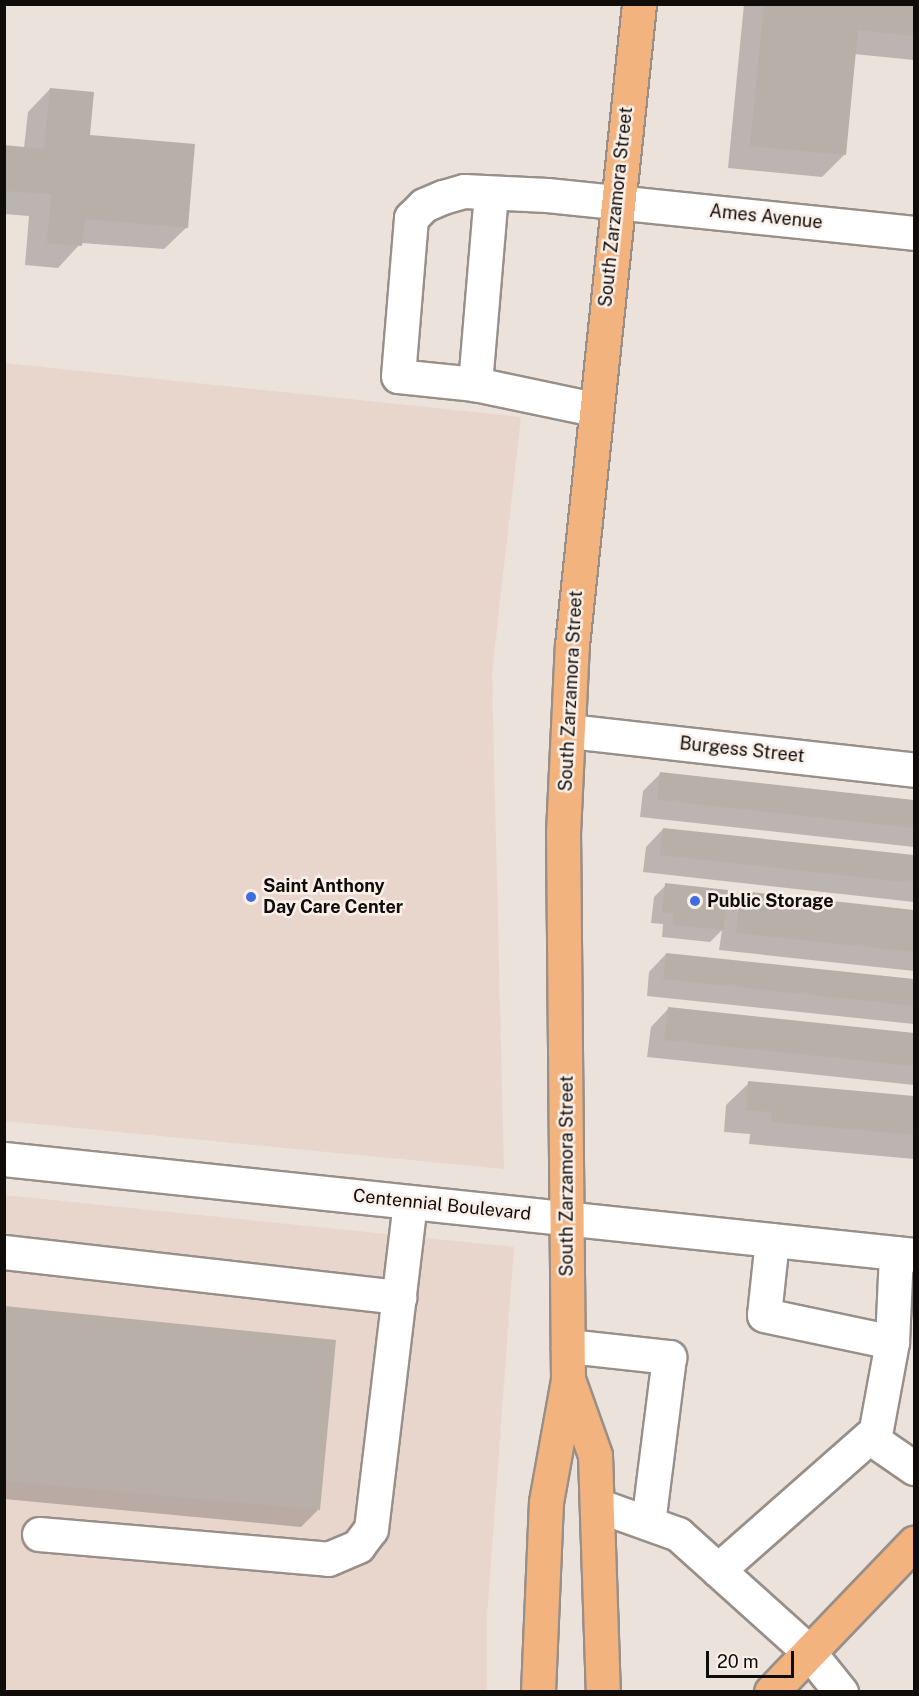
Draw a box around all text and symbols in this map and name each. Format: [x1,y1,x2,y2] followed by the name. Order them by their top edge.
[595,106,637,308] street label: South Zarzamora Street
[708,200,824,234] street label: Ames Avenue
[555,590,587,792] street label: South Zarzamora Street
[678,733,806,767] street label: Burgess Street
[263,876,403,918] place label: Saint Anthony Day Care Center
[244,890,258,904] marker: Saint Anthony Day Care Center
[707,890,834,912] place label: Public Storage
[688,894,702,908] marker: Public Storage
[556,1075,578,1277] street label: South Zarzamora Street
[352,1185,532,1225] street label: Centennial Boulevard
[709,1639,798,1677] scale bar
[717,1651,759,1672] text: 20 m

